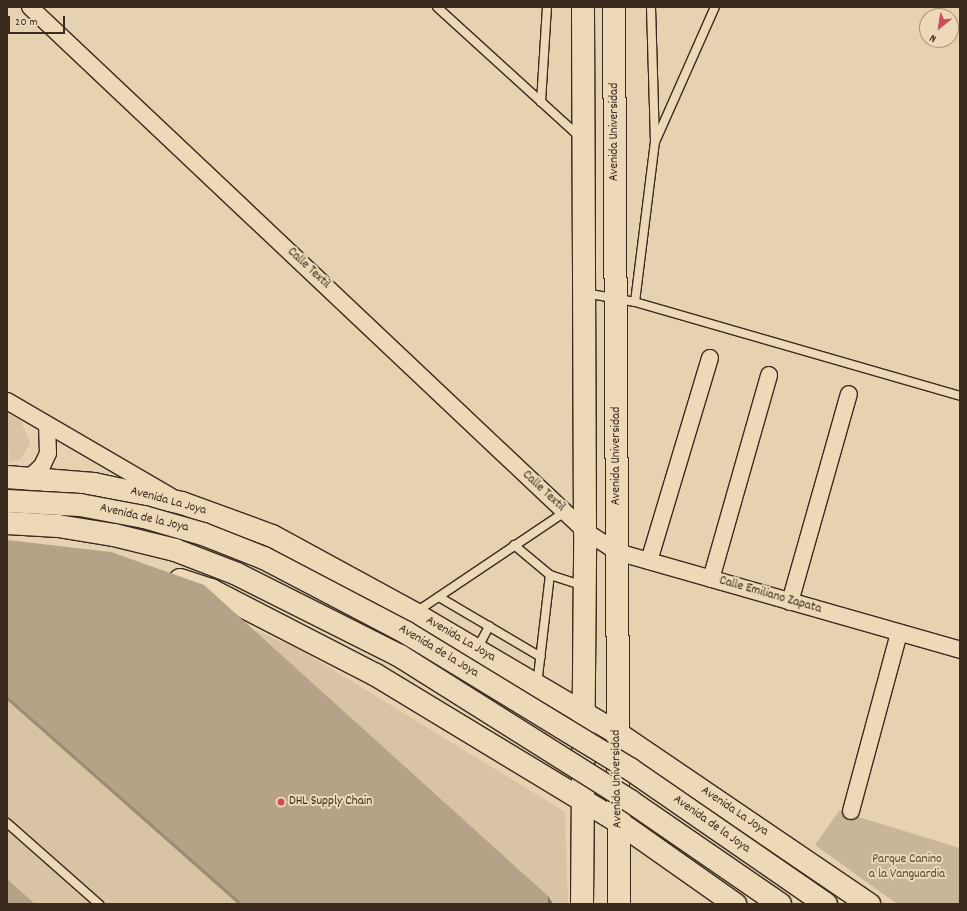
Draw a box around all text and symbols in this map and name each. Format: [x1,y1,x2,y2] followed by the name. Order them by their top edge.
[10,8,67,34] scale bar
[919,8,959,48] north arrow
[15,14,38,31] text: 20 m
[927,29,940,46] text: N
[607,83,623,181] street label: Avenida Universidad
[283,245,333,293] street label: Calle Textil
[609,407,625,505] street label: Avenida Universidad
[518,468,568,516] street label: Calle Textil
[128,484,208,520] street label: Avenida La Joya
[98,501,190,537] street label: Avenida de la Joya
[717,574,823,618] street label: Calle Emiliano Zapata
[422,614,498,666] street label: Avenida La Joya
[395,622,481,682] street label: Avenida de la Joya
[609,730,627,828] street label: Avenida Universidad
[697,784,771,840] street label: Avenida La Joya
[669,793,753,857] street label: Avenida de la Joya
[289,794,372,810] place label: DHL Supply Chain
[276,797,286,807] marker: DHL Supply Chain
[869,853,945,884] park label: Parque Canino a la Vanguardia

